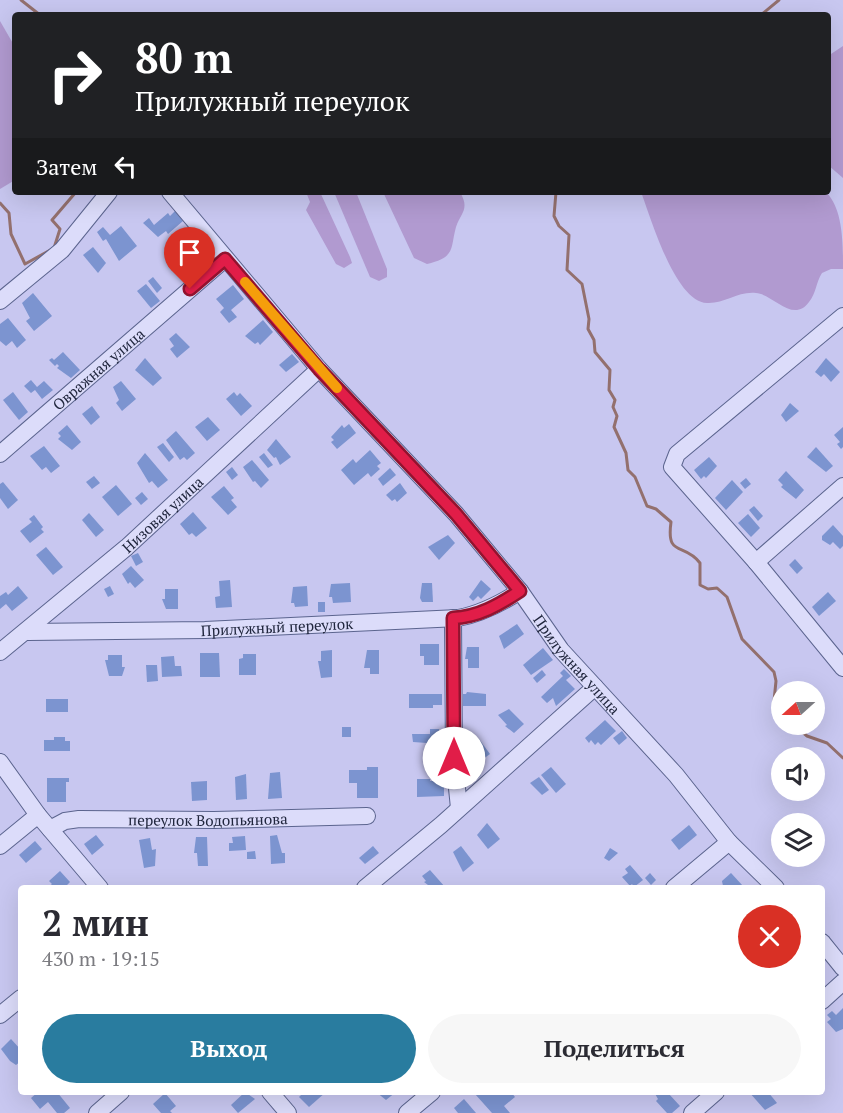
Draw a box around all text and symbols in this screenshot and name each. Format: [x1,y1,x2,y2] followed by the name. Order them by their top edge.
[135,29,233,85] text: 80 m
[36,36,114,114] icon: right
[135,83,409,119] text: Прилужный переулок
[109,150,142,183] icon: left
[36,152,97,181] text: Затем
[164,227,215,289] pin
[173,236,206,269] icon: arrive
[48,323,149,414] street label: Овражная улица
[117,471,208,557] street label: Низовая улица
[529,610,625,719] street label: Прилужная улица
[200,613,354,640] street label: Прилужный переулок
[771,681,825,735] north arrow
[771,681,825,867] map controls
[422,726,486,790] position arrow
[771,747,825,801] button: sound
[128,808,288,830] street label: переулок Водопьянова
[771,813,825,867] button: layers
[42,899,149,946] text: 2 мин
[738,905,801,968] button: close
[42,945,160,972] text: 430 m · 19:15
[42,1014,416,1083] button: Выход
[428,1014,801,1083] button: Поделиться

